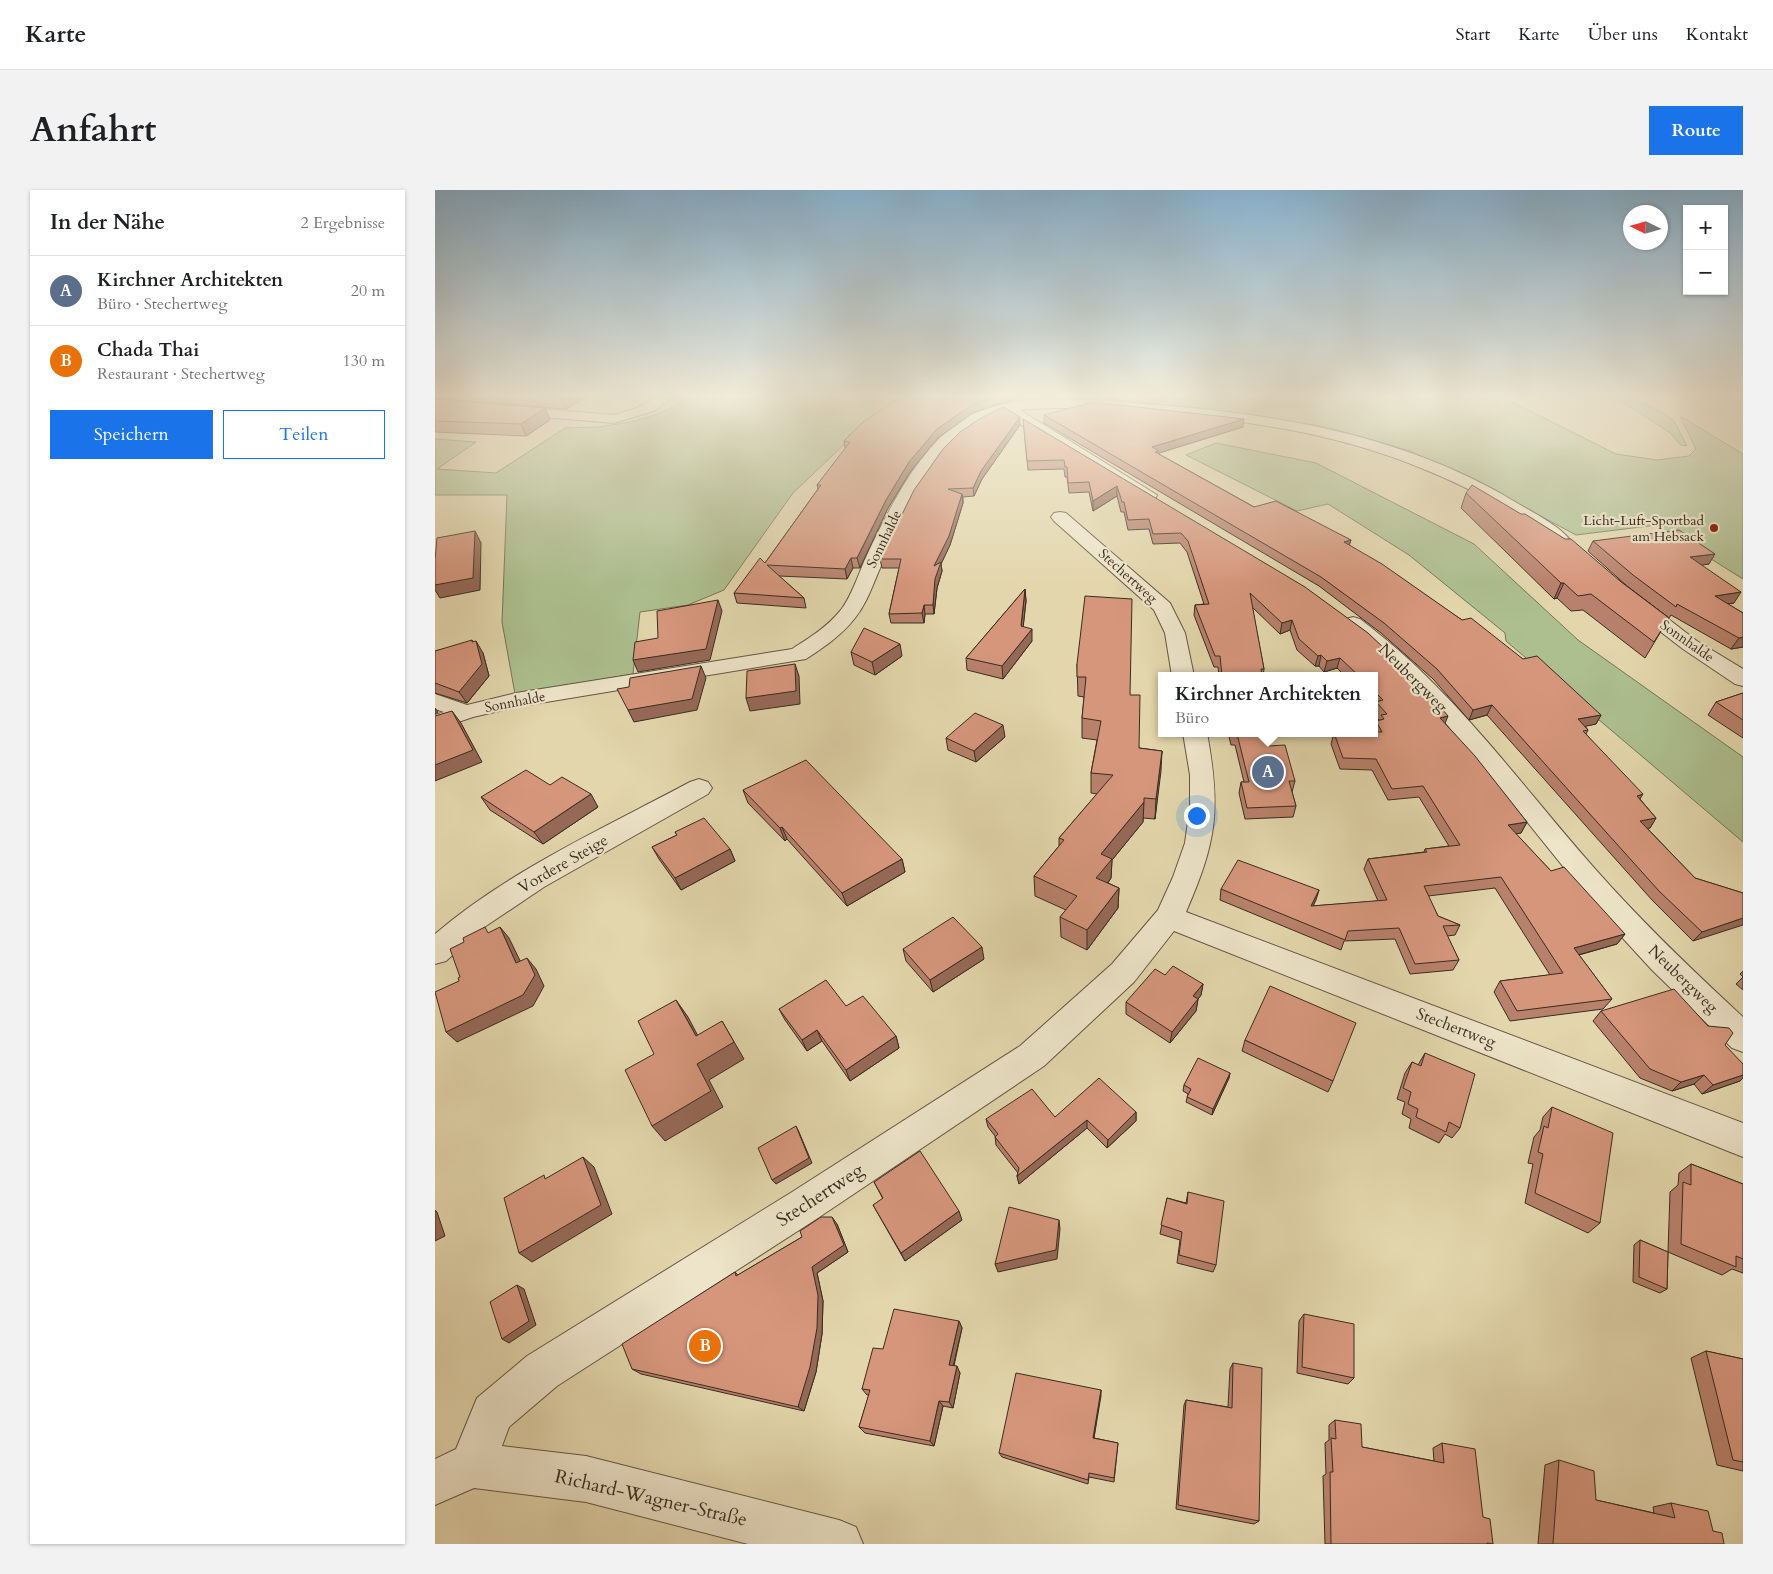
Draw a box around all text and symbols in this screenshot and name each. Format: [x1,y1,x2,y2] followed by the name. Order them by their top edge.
[25,18,86,51] text: Karte
[1455,22,1490,47] text: Start
[1518,22,1560,47] text: Karte
[1588,22,1658,47] text: Über uns
[1686,22,1748,47] text: Kontakt
[30,106,156,154] text: Anfahrt
[1649,106,1743,155] button: Route
[1623,205,1668,250] north arrow
[1683,205,1728,295] map controls
[1683,205,1728,250] button: +
[50,208,165,237] text: In der Nähe
[300,212,385,234] text: 2 Ergebnisse
[1683,250,1728,295] button: −
[97,267,283,293] text: Kirchner Architekten
[60,280,72,302] text: A
[351,280,385,302] text: 20 m
[97,293,227,315] text: Büro · Stechertweg
[97,337,199,363] text: Chada Thai
[60,350,72,372] text: B
[343,350,385,372] text: 130 m
[97,363,265,385] text: Restaurant · Stechertweg
[50,410,213,459] button: Speichern
[223,410,385,459] button: Teilen
[862,507,906,571] street label: Sonnhalde
[1583,511,1705,546] place label: Licht-Luft-Sportbad am Hebsack
[1708,522,1720,534] marker: Licht-Luft-Sportbad am Hebsack
[1094,544,1162,608] street label: Stechertweg
[1656,616,1718,666] street label: Sonnhalde
[1374,639,1452,717] street label: Neubergweg
[1158,672,1378,737] popup
[1175,681,1361,707] text: Kirchner Architekten
[483,687,547,717] street label: Sonnhalde
[1175,707,1209,729] text: Büro
[1252,753,1284,791] pin: A
[1184,803,1210,829] your location
[514,829,612,899] street label: Vordere Steige
[1643,940,1723,1018] street label: Neubergweg
[1413,1003,1499,1053] street label: Stechertweg
[771,1157,869,1233] street label: Stechertweg
[689,1327,721,1365] pin: B
[552,1463,750,1533] street label: Richard-Wagner-Straße

